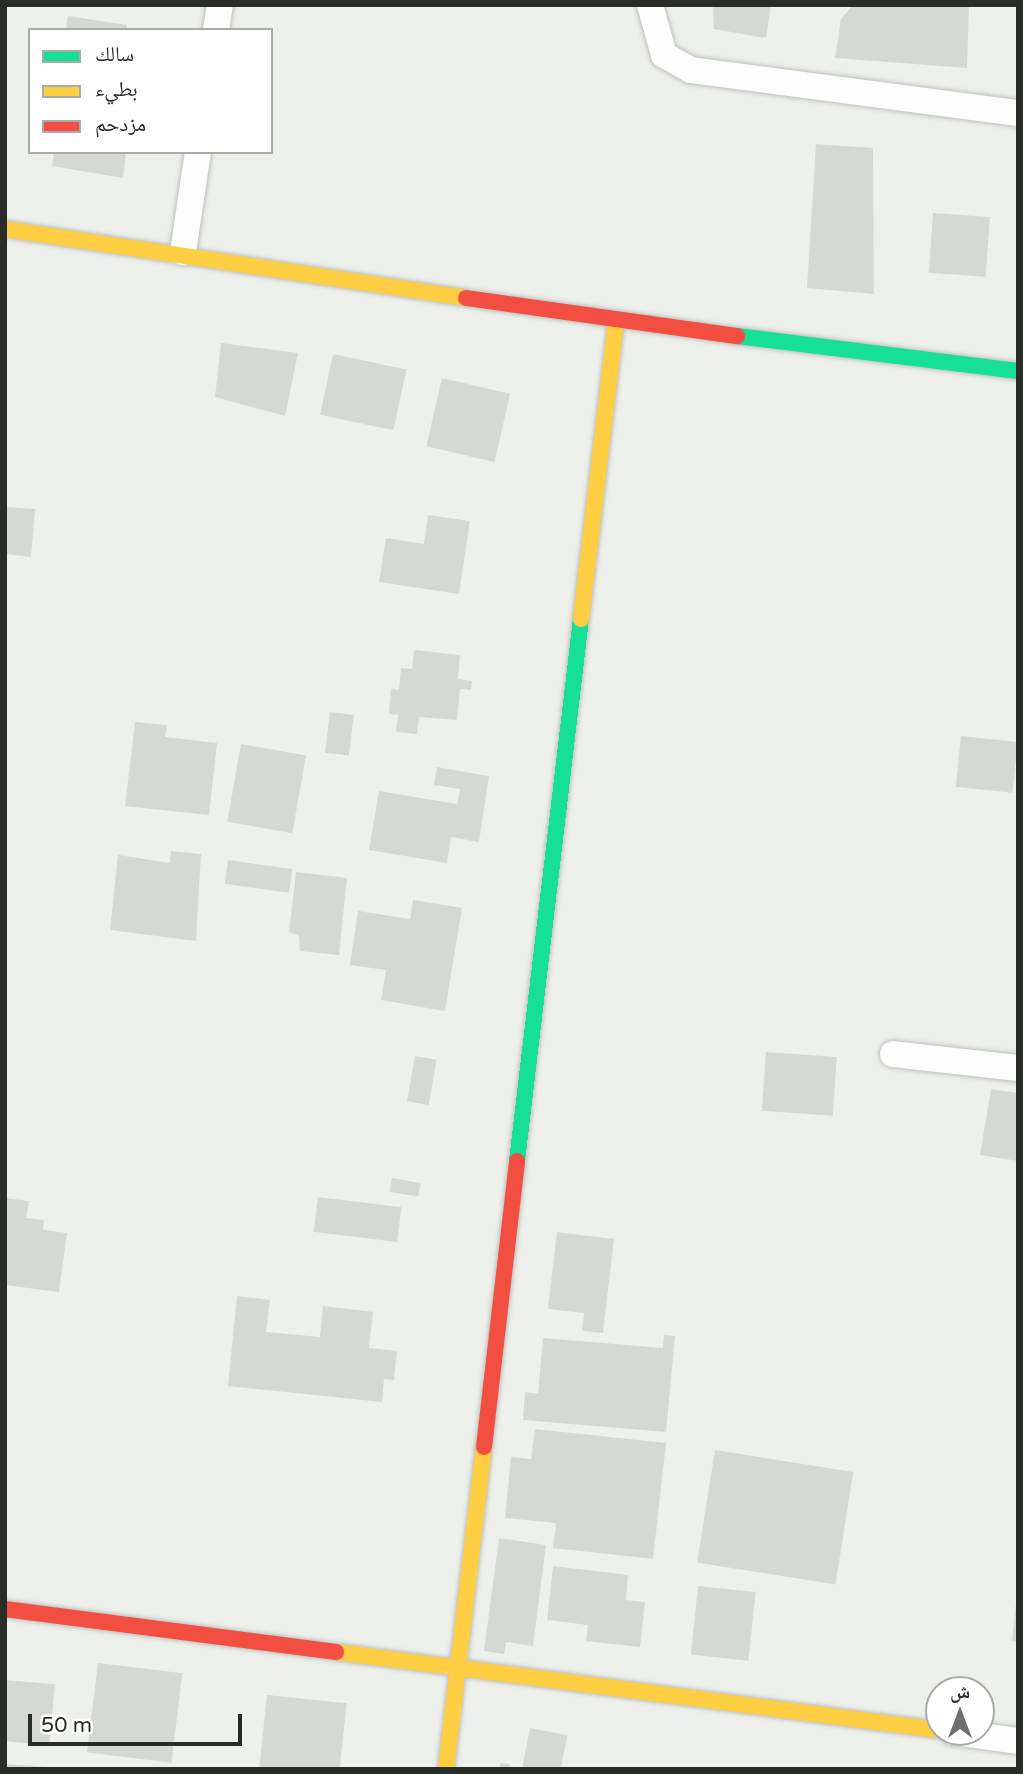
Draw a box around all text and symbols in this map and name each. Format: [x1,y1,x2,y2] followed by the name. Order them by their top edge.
[28,28,273,154] legend
[95,42,134,67] text: سالك
[95,77,138,102] text: بطيء
[95,112,146,137] text: مزدحم
[925,1676,995,1746] north arrow
[950,1681,970,1703] text: ش
[32,1700,245,1744] scale bar
[41,1713,92,1738] text: 50 m

